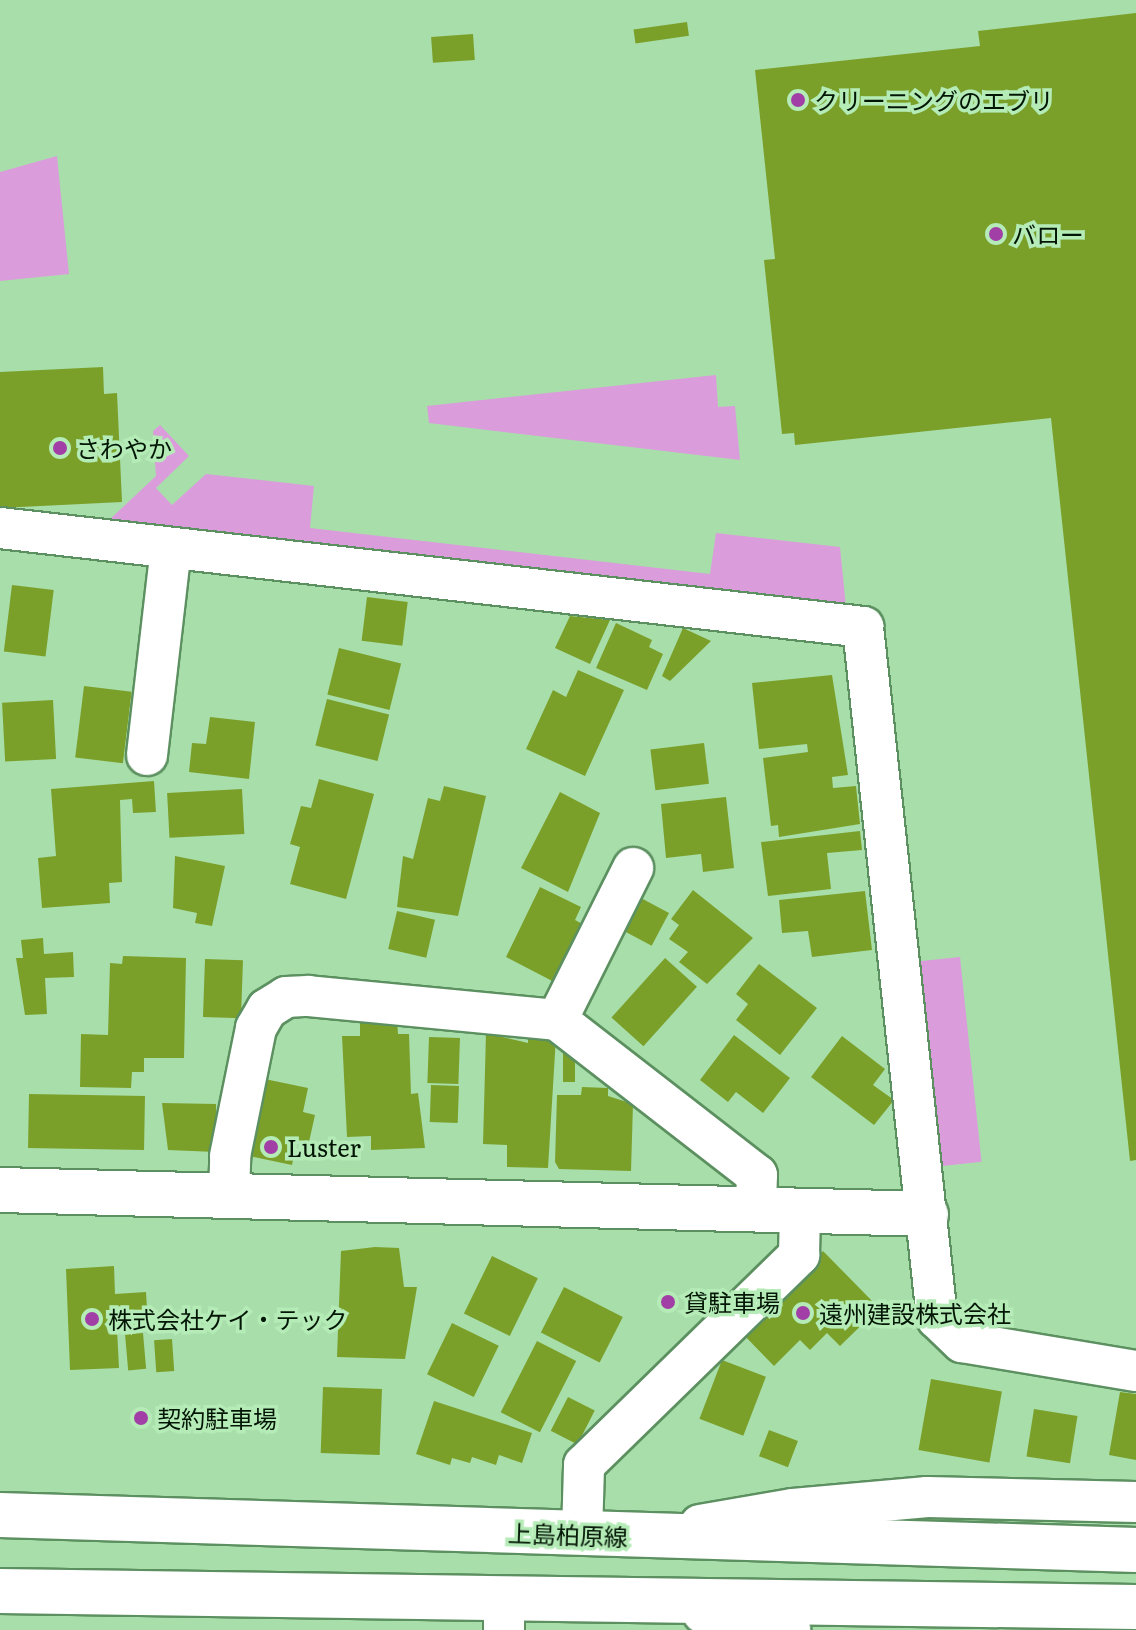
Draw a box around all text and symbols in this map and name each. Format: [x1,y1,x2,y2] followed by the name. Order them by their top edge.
[814,86,1054,114] place label: クリーニングのエブリ
[789,91,807,109] marker: クリーニングのエブリ
[1012,220,1084,248] place label: バロー
[987,225,1005,243] marker: バロー
[76,434,172,462] place label: さわやか
[51,439,69,457] marker: さわやか
[287,1133,361,1161] place label: Luster
[262,1138,280,1156] marker: Luster
[684,1288,780,1316] place label: 貸駐車場
[659,1293,677,1311] marker: 貸駐車場
[819,1299,1011,1327] place label: 遠州建設株式会社
[794,1304,812,1322] marker: 遠州建設株式会社
[108,1305,348,1333] place label: 株式会社ケイ・テック
[83,1310,101,1328] marker: 株式会社ケイ・テック
[157,1404,277,1432] place label: 契約駐車場
[132,1409,150,1427] marker: 契約駐車場
[508,1518,628,1550] street label: 上島柏原線

